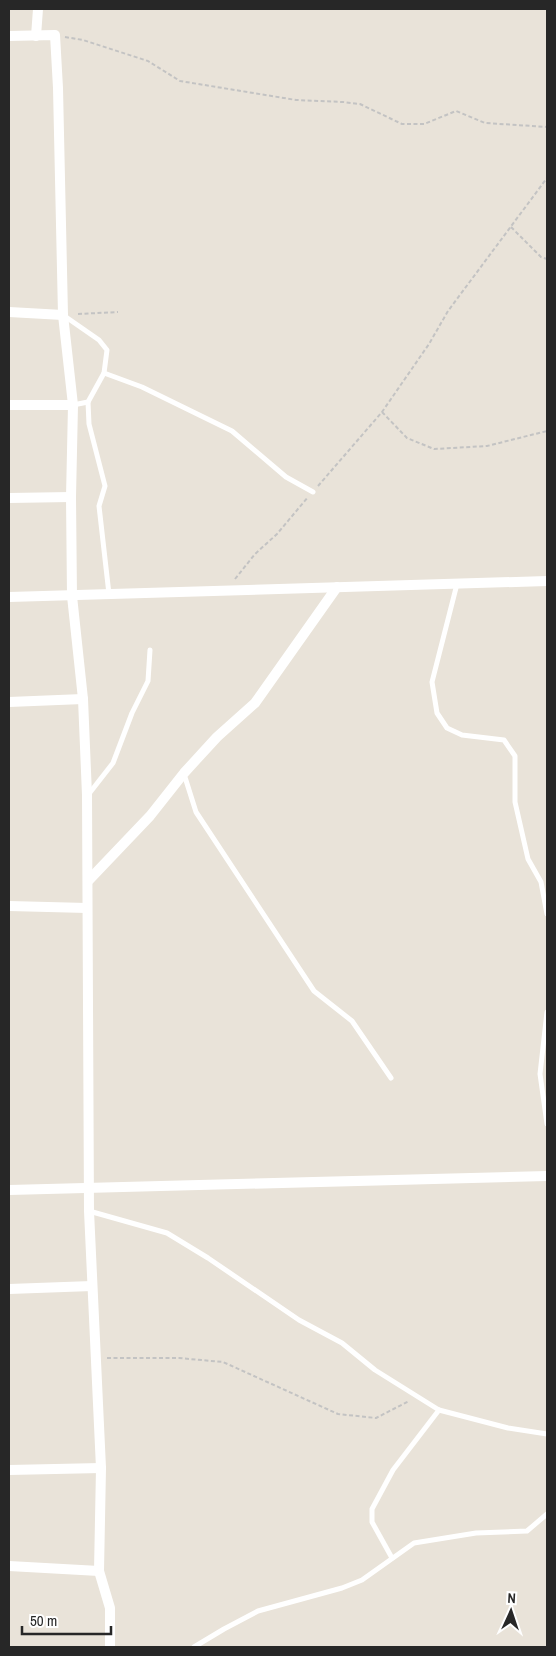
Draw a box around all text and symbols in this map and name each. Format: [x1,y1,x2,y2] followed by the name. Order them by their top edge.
[486,1586,536,1636] north arrow
[507,1589,516,1607] text: N
[22,1604,111,1636] scale bar
[30,1610,57,1631] text: 50 m

